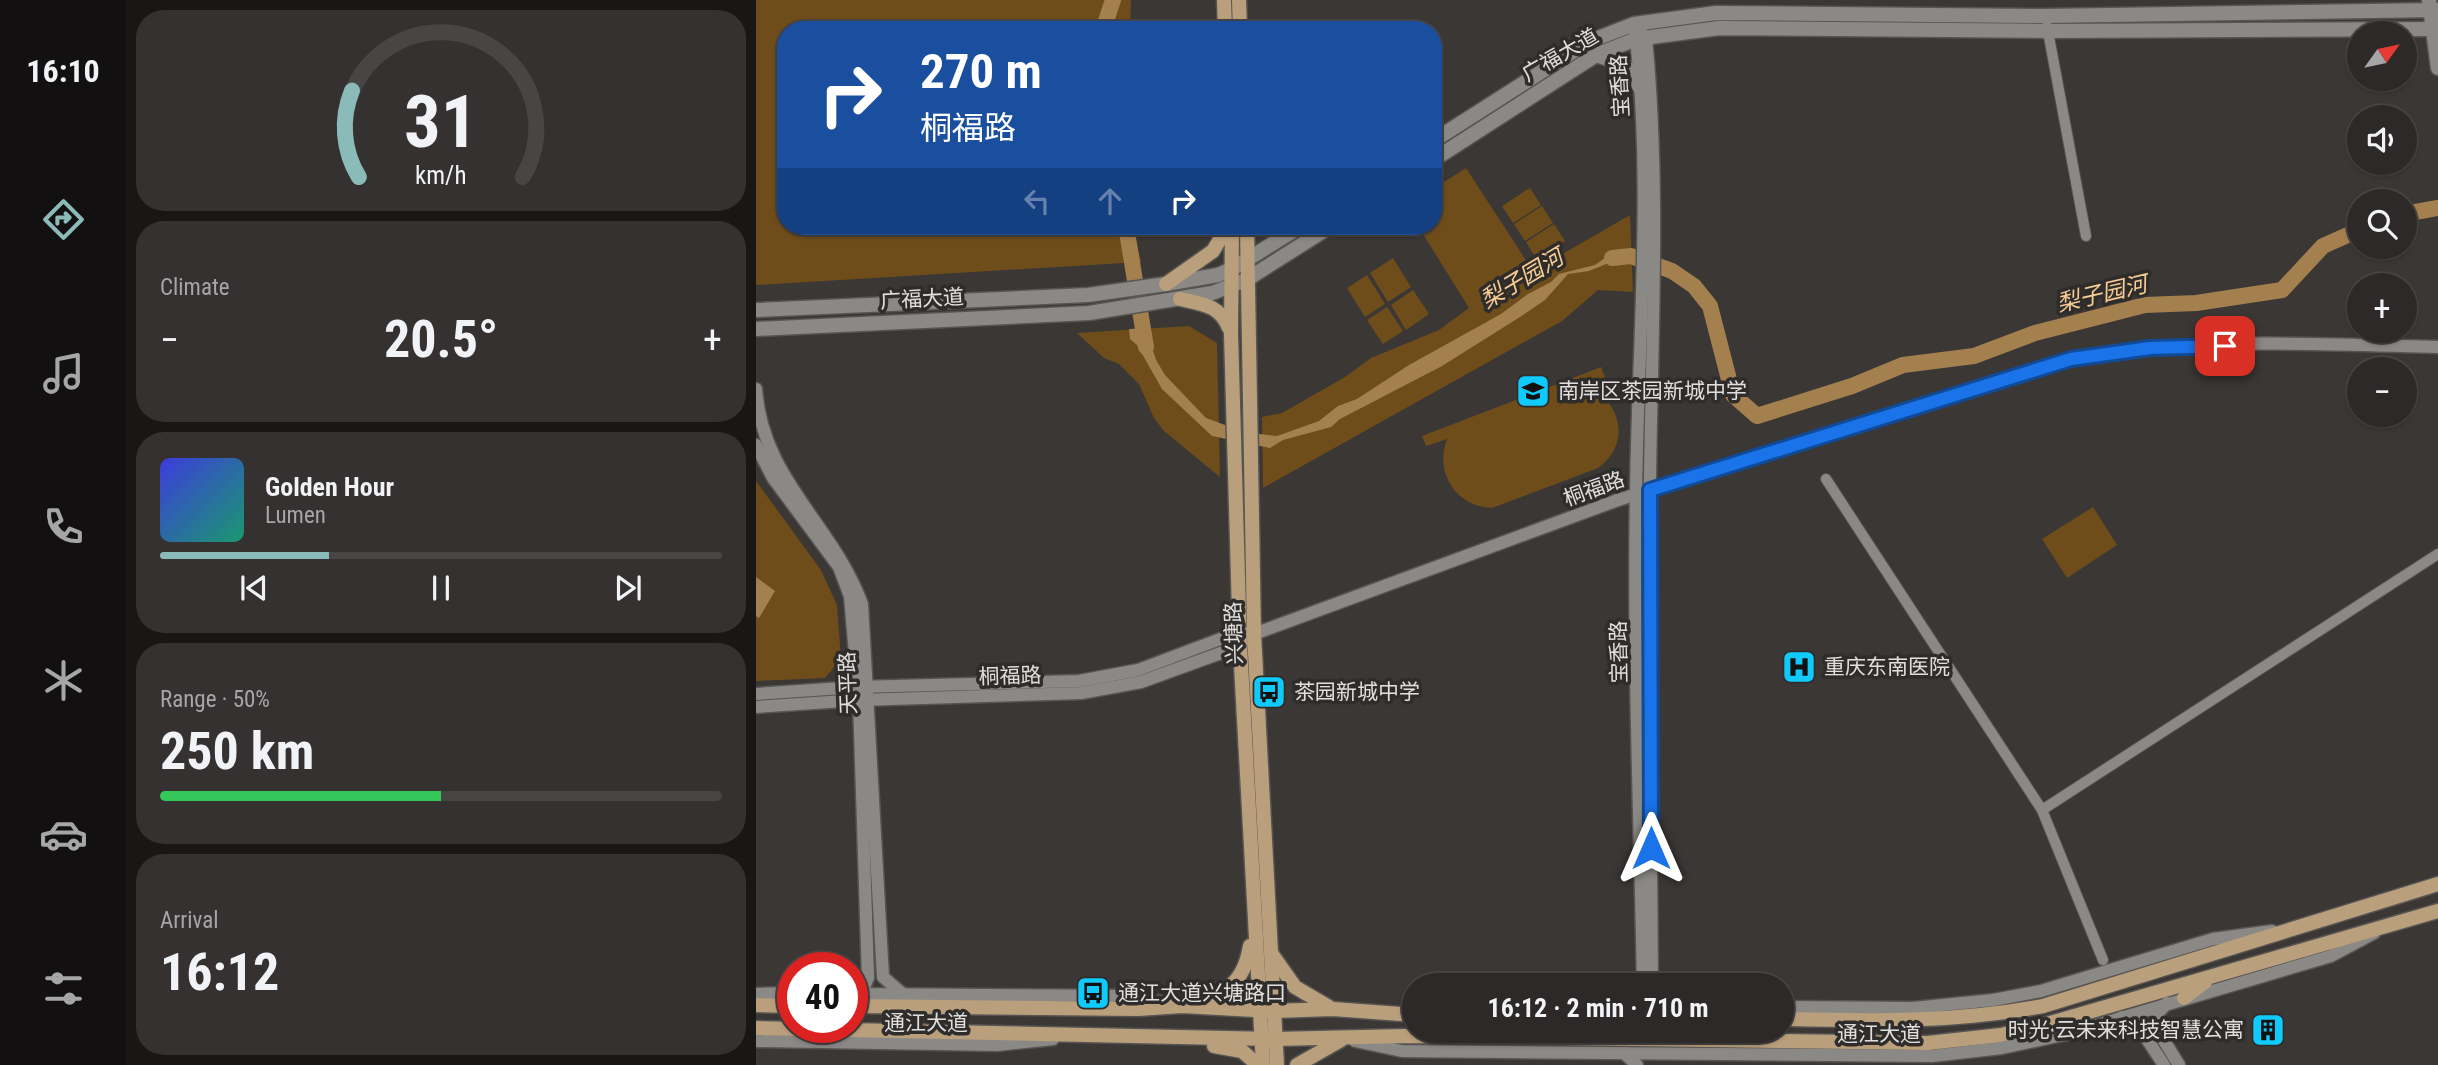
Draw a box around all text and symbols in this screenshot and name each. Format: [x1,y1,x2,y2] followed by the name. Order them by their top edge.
[2347,21,2417,91] north arrow
[2347,21,2417,427] map controls
[1518,24,1602,86] street label: 广福大道
[920,43,1042,100] text: 270 m
[805,49,896,140] icon: right
[26,52,100,90] text: 16:10
[1606,54,1634,118] street label: 宝香路
[404,79,478,165] text: 31
[2347,105,2417,175] button: sound
[920,109,1016,147] text: 桐福路
[415,160,467,189] text: km/h
[1018,182,1056,220] icon: left
[1091,182,1129,220] icon: ahead
[1164,182,1202,220] icon: right
[2347,189,2417,259] button: search
[39,195,88,244] icon: directions
[1476,242,1572,314] water label: 梨子园河
[2054,270,2154,318] water label: 梨子园河
[2347,273,2417,343] button: +
[160,274,230,301] text: Climate
[879,285,965,313] street label: 广福大道
[384,309,498,370] text: 20.5°
[2195,316,2255,376] pin
[160,318,179,362] text: −
[703,318,722,362] text: +
[2206,327,2244,365] icon: arrive
[39,349,88,398] icon: music
[2347,357,2417,427] button: −
[1514,372,1552,410] school or university icon: 南岸区茶园新城中学
[1558,379,1747,403] place label: 南岸区茶园新城中学
[1560,467,1628,511] street label: 桐福路
[265,472,394,502] text: Golden Hour
[39,502,88,551] icon: phone
[265,502,326,529] text: Lumen
[235,569,273,607] icon: previous
[422,569,460,607] icon: pause
[609,569,647,607] icon: next
[1221,601,1247,665] street label: 兴塘路
[1606,620,1632,684] street label: 宝香路
[1780,648,1818,686] hospital icon: 重庆东南医院
[835,651,861,715] street label: 天平路
[1824,655,1950,679] place label: 重庆东南医院
[39,656,88,705] icon: climate
[978,663,1042,689] street label: 桐福路
[1250,673,1288,711] bus stop icon: 茶园新城中学
[1294,680,1420,704] place label: 茶园新城中学
[160,686,270,713] text: Range · 50%
[160,721,314,782] text: 250 km
[39,810,88,859] icon: car
[1614,811,1688,885] position arrow
[160,907,219,934] text: Arrival
[160,942,279,1003] text: 16:12
[777,952,868,1043] speed limit sign: 40
[39,964,88,1013] icon: filters
[1074,974,1112,1012] bus stop icon: 通江大道兴塘路口
[1118,981,1286,1005] place label: 通江大道兴塘路口
[1488,993,1708,1023] text: 16:12 · 2 min · 710 m
[884,1011,968,1035] street label: 通江大道
[2249,1011,2287,1049] building icon: 时光·云未来科技智慧公寓
[2008,1018,2244,1042] place label: 时光·云未来科技智慧公寓
[1837,1022,1921,1046] street label: 通江大道

